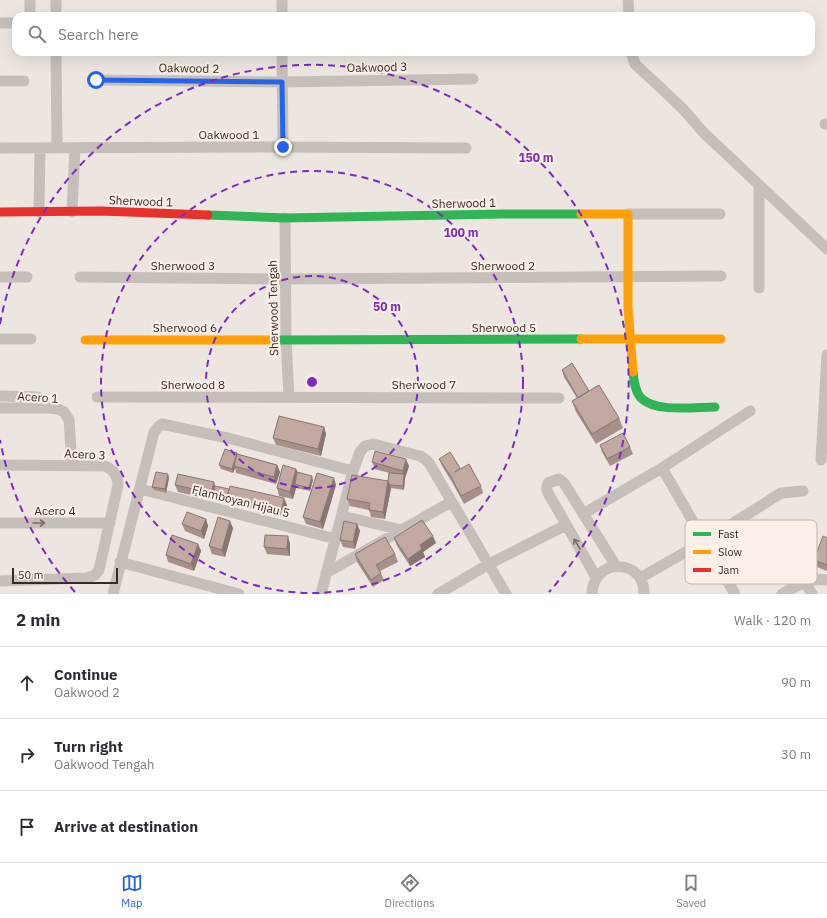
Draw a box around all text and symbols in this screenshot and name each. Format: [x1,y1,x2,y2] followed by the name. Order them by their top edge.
[12,12,815,56] search box
[26,23,48,45] icon: search
[58,25,138,44] text: Search here
[346,59,408,75] street label: Oakwood 3
[158,60,220,76] street label: Oakwood 2
[87,71,105,89] route start
[199,127,259,142] street label: Oakwood 1
[274,138,292,156] route end
[518,150,554,165] text: 150 m
[109,192,173,210] street label: Sherwood 1
[432,195,496,211] street label: Sherwood 1
[443,225,479,240] text: 100 m
[151,258,215,273] street label: Sherwood 3
[471,258,535,273] street label: Sherwood 2
[265,260,281,356] street label: Sherwood Tengah
[373,299,401,314] text: 50 m
[153,320,217,335] street label: Sherwood 6
[472,320,536,335] street label: Sherwood 5
[305,375,319,389] centre of rings
[161,377,225,392] street label: Sherwood 8
[392,377,456,392] street label: Sherwood 7
[17,388,59,406] street label: Acero 1
[64,445,106,463] street label: Acero 3
[191,482,291,520] street label: Flamboyan Hijau 5
[34,503,76,518] street label: Acero 4
[32,519,45,527] one-way arrow
[685,520,817,584] legend
[718,527,739,541] text: Fast
[572,538,580,550] one-way arrow
[718,545,742,559] text: Slow
[718,563,739,577] text: Jam
[12,566,118,585] scale bar
[18,568,43,582] text: 50 m
[16,609,60,631] text: 2 min
[734,612,811,629] text: Walk · 120 m
[54,665,118,684] text: Continue
[16,672,38,694] icon: ahead
[781,674,811,691] text: 90 m
[54,684,120,701] text: Oakwood 2
[54,737,123,756] text: Turn right
[16,744,38,766] icon: right
[781,746,811,763] text: 30 m
[54,756,154,773] text: Oakwood Tengah
[16,816,38,838] icon: arrive
[54,817,198,836] text: Arrive at destination
[121,872,143,910] tab: Map
[385,872,435,910] tab: Directions
[676,872,706,910] tab: Saved

